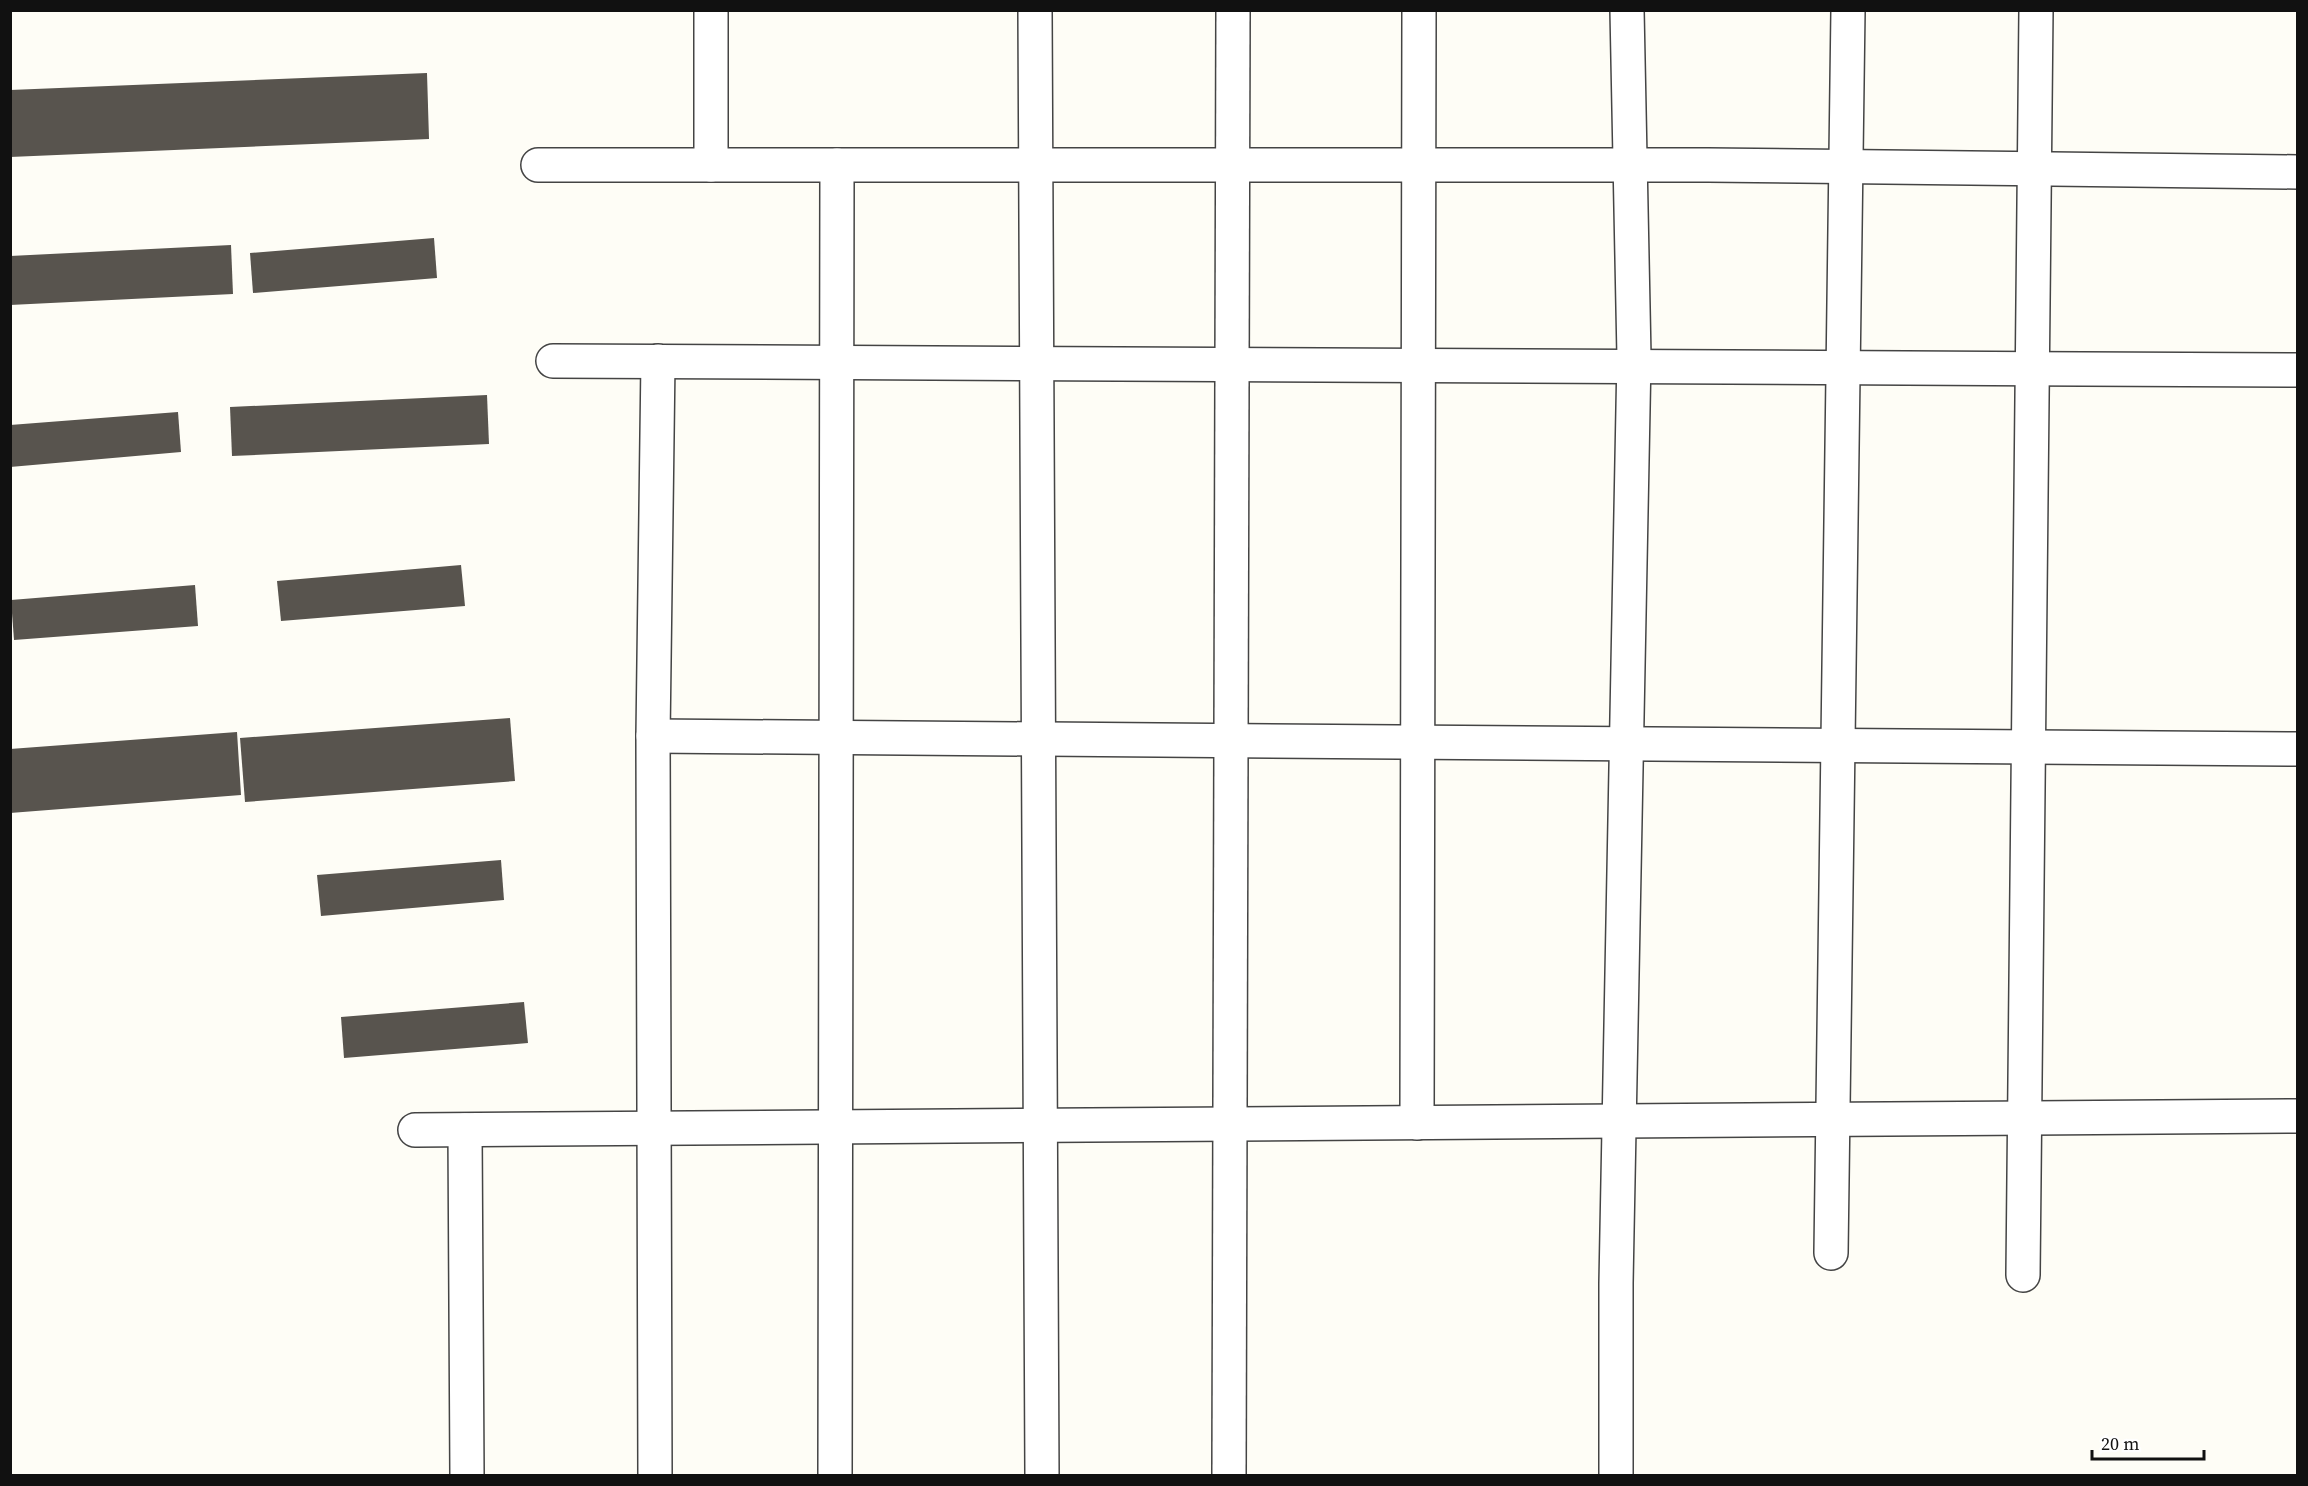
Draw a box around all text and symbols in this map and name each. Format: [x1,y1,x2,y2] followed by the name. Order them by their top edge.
[2092,1423,2204,1461] scale bar
[2101,1431,2139,1456] text: 20 m

